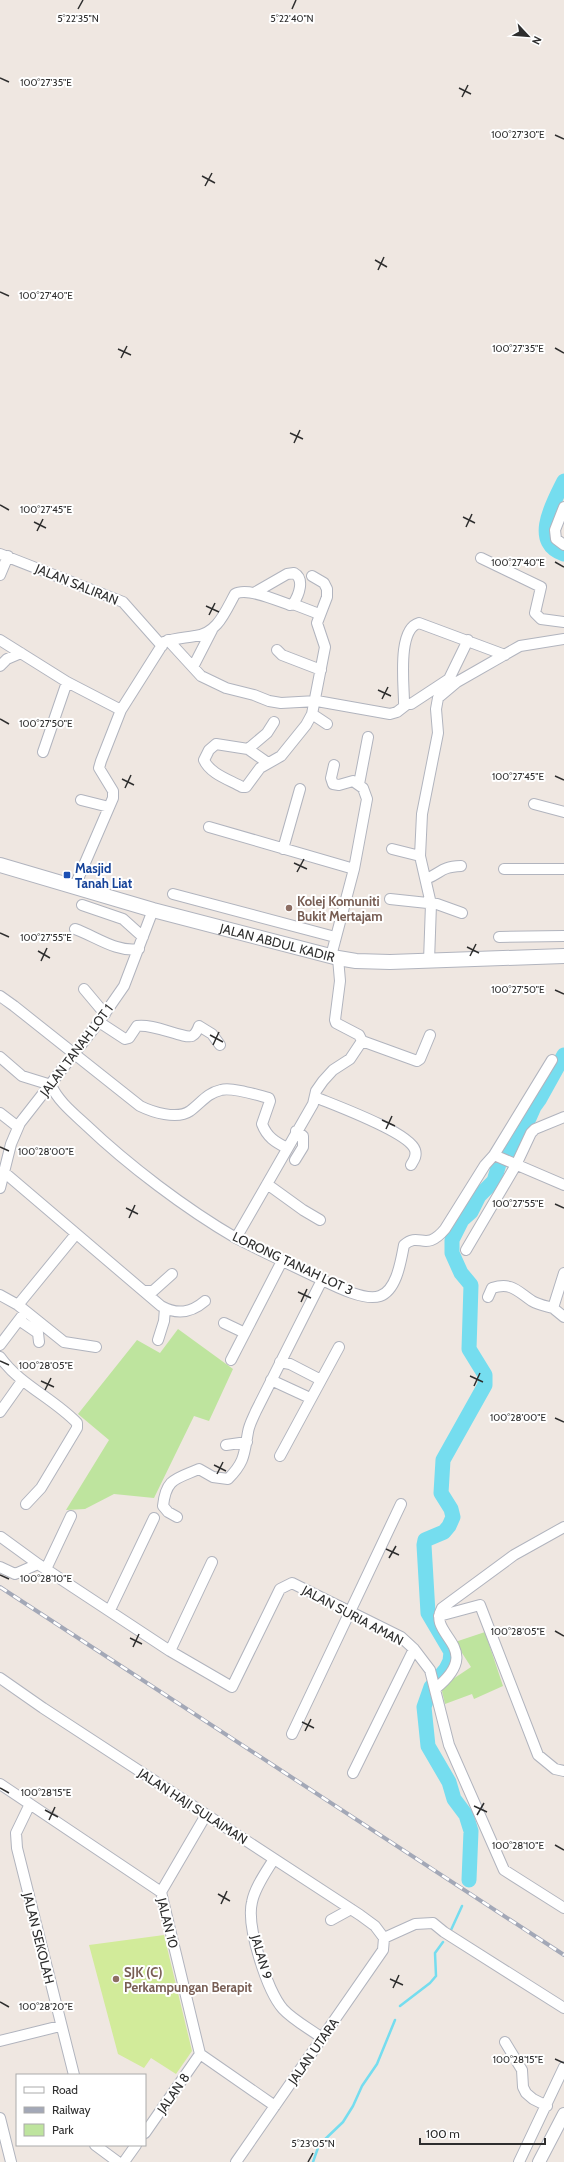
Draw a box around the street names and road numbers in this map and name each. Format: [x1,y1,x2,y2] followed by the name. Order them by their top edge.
[32,560,121,608] street label: JALAN SALIRAN
[217,919,337,965] street label: JALAN ABDUL KADIR
[35,1001,116,1100] street label: JALAN TANAH LOT 1
[230,1228,356,1298] street label: LORONG TANAH LOT 3
[299,1581,407,1649] street label: JALAN SURIA AMAN
[134,1764,251,1847] street label: JALAN HAJI SULAIMAN
[20,1890,58,1985] street label: JALAN SEKOLAH
[154,1895,182,1950] street label: JALAN 10
[248,1932,276,1981] street label: JALAN 9
[284,2015,342,2088] street label: JALAN UTARA
[153,2070,193,2117] street label: JALAN 8

